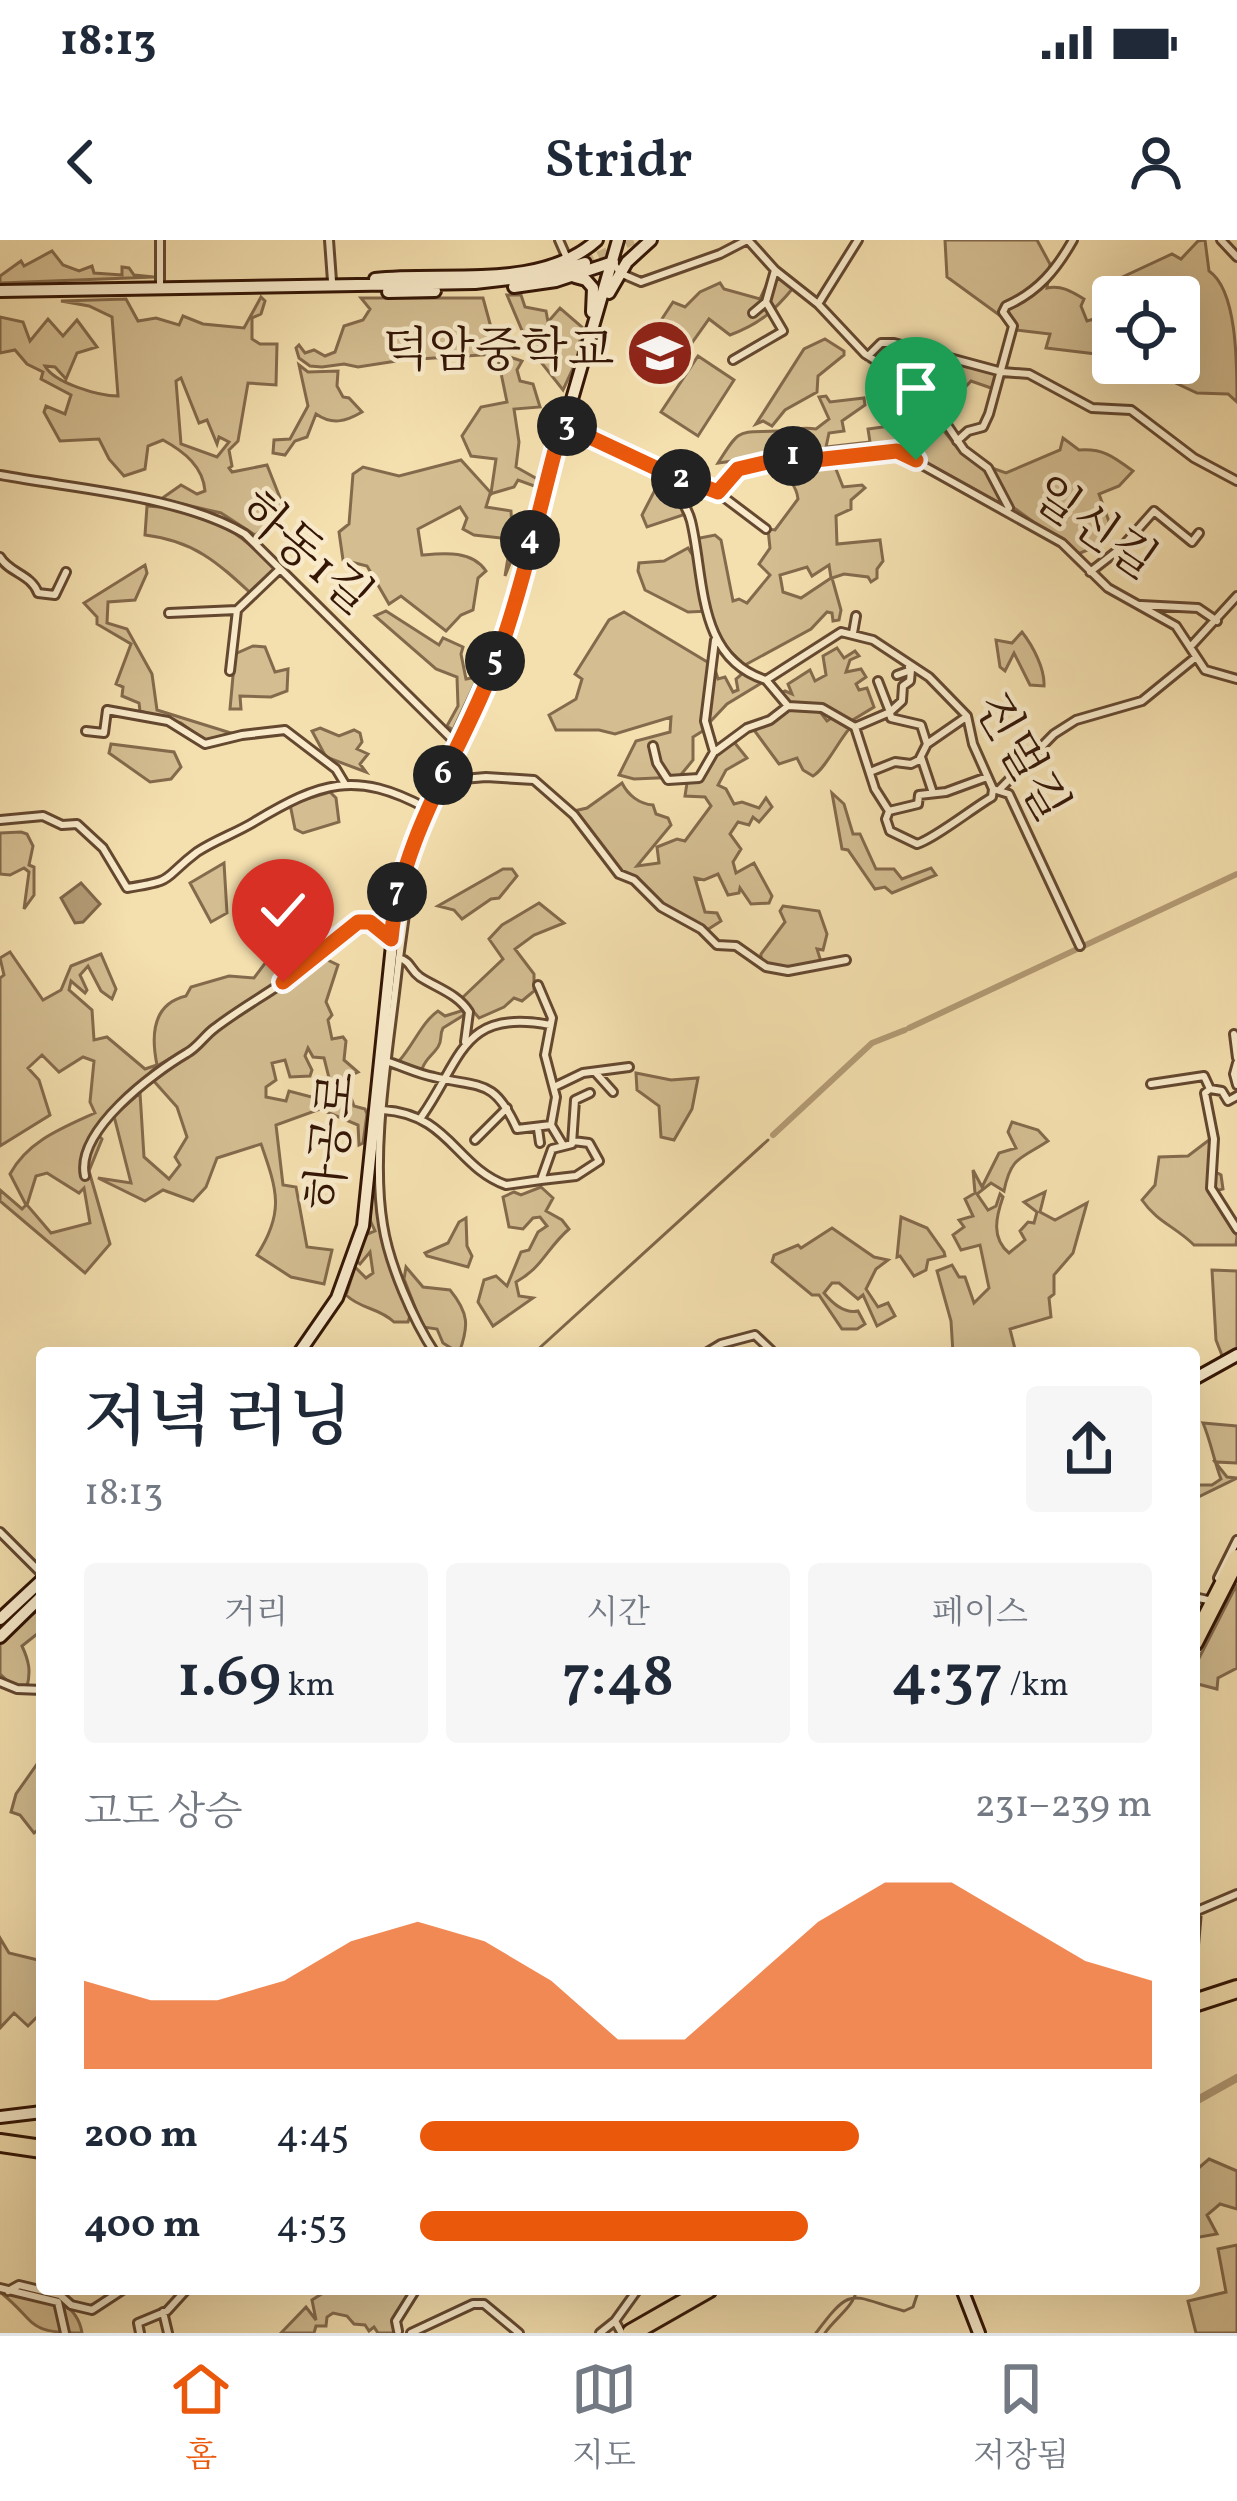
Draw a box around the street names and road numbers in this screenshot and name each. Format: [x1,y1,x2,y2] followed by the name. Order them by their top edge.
[1017,463,1169,597] street label: 일신길
[223,478,385,632] street label: 하동1길
[955,681,1083,835] street label: 진멀길
[293,1068,375,1214] street label: 하공로

